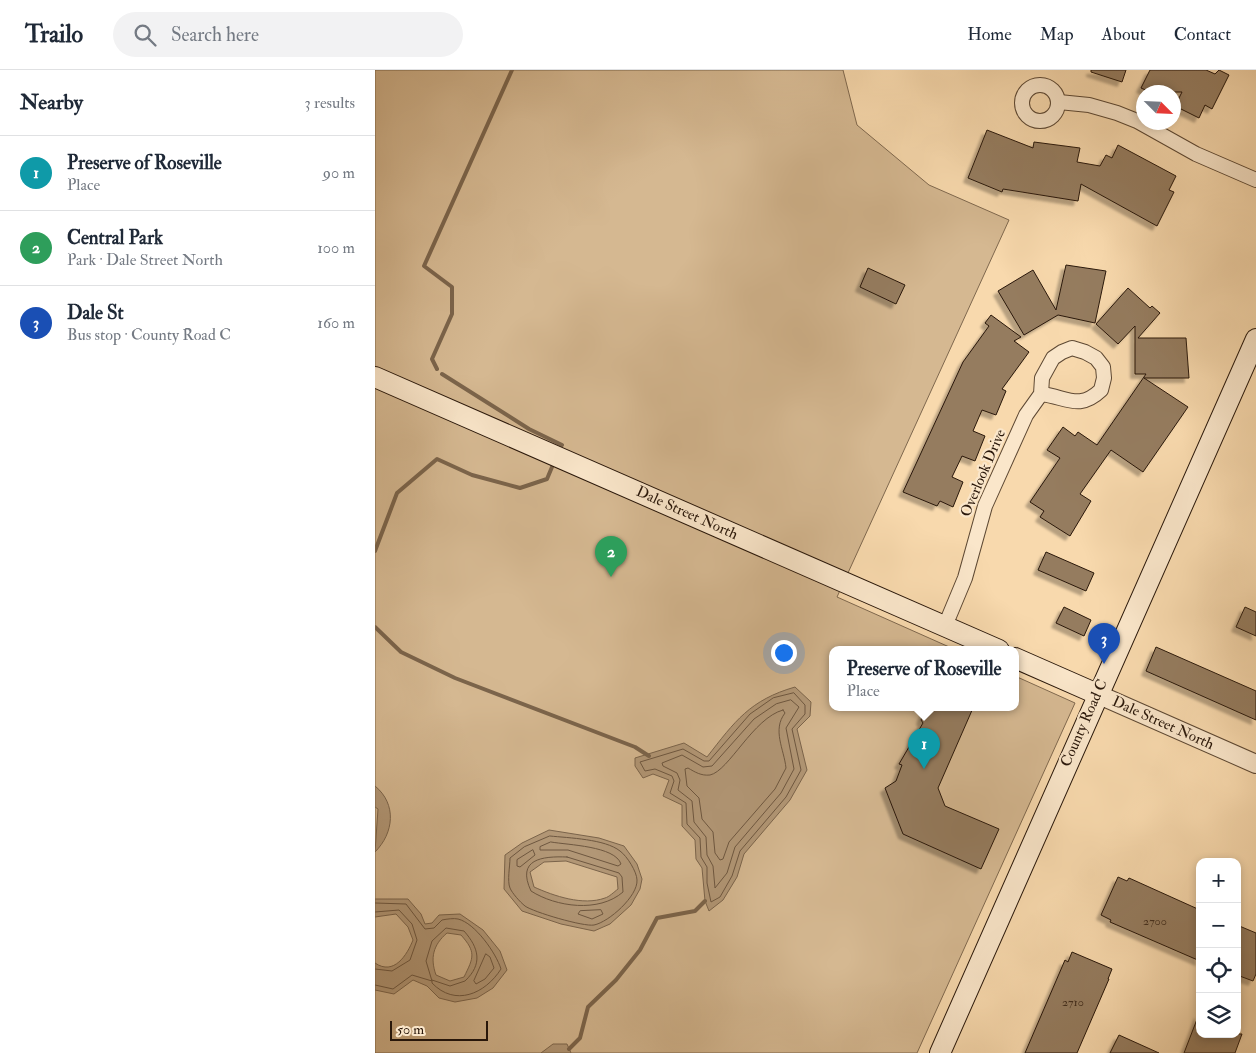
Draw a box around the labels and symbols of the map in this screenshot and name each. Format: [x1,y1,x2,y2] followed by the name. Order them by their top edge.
[1136,85,1181,130] north arrow
[956,426,1010,520] street label: Overlook Drive
[633,482,741,544] street label: Dale Street North
[595,536,627,577] pin: 2
[1088,623,1120,664] pin: 3
[771,640,797,666] your location
[1056,676,1112,770] street label: County Road C
[1109,692,1217,754] street label: Dale Street North
[908,728,940,769] pin: 1
[1143,914,1167,929] house number: 2700
[1062,995,1084,1010] house number: 2710
[390,1018,487,1041] scale bar

